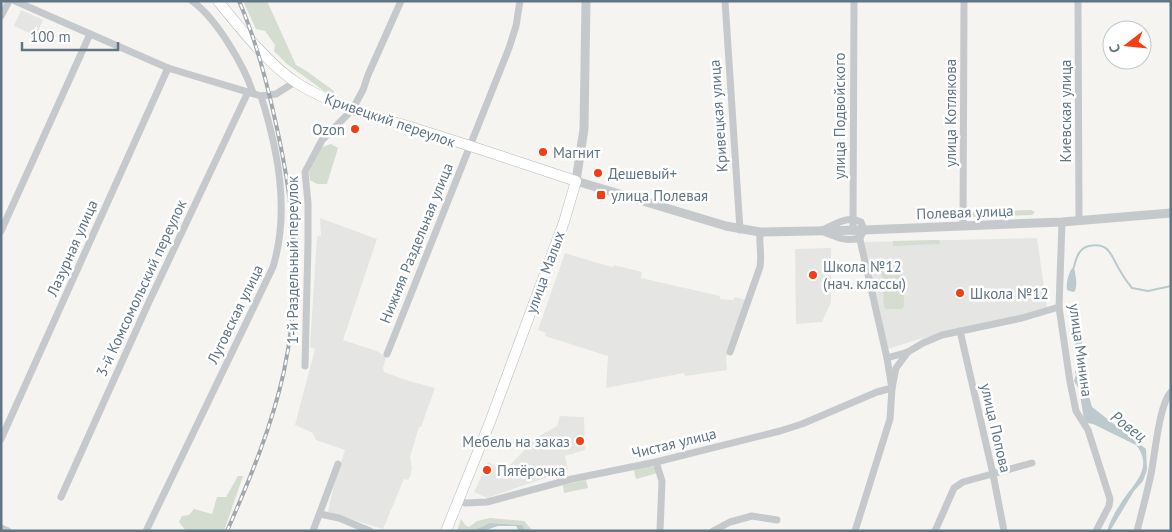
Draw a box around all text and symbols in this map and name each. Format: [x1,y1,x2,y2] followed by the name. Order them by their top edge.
[22,20,119,52] scale bar
[1102,20,1152,70] north arrow
[30,27,71,46] text: 100 m
[1105,42,1124,55] text: С
[830,53,849,180] street label: улица Подвойского
[705,59,731,173] street label: Кривецкая улица
[941,59,960,167] street label: улица Котлякова
[1056,59,1075,163] street label: Киевская улица
[322,89,459,152] street label: Кривецкий переулок
[312,120,345,139] place label: Ozon
[349,123,361,135] marker: Ozon
[553,143,600,162] place label: Магнит
[537,146,549,158] marker: Магнит
[375,160,457,326] street label: Нижняя Раздельная улица
[608,164,677,183] place label: Дешевый+
[592,167,604,179] marker: Дешевый+
[283,175,302,344] street label: 1-й Раздельный переулок
[611,186,708,205] place label: улица Полевая
[595,189,607,201] marker: улица Полевая
[92,196,191,380] street label: 3-й Комсомольский переулок
[42,197,102,300] street label: Лазурная улица
[916,201,1014,223] street label: Полевая улица
[521,228,569,316] street label: улица Малых
[823,257,906,293] place label: Школа №12 (нач. классы)
[202,261,267,368] street label: Луговская улица
[807,269,819,281] marker: Школа №12 (нач. классы)
[970,284,1049,303] place label: Школа №12
[954,287,966,299] marker: Школа №12
[1065,302,1097,398] street label: улица Минина
[976,381,1016,475] street label: улица Попова
[1107,406,1151,446] water label: Ровец
[630,423,718,463] street label: Чистая улица
[462,432,570,451] place label: Мебель на заказ
[574,435,586,447] marker: Мебель на заказ
[497,461,565,480] place label: Пятёрочка
[481,464,493,476] marker: Пятёрочка

